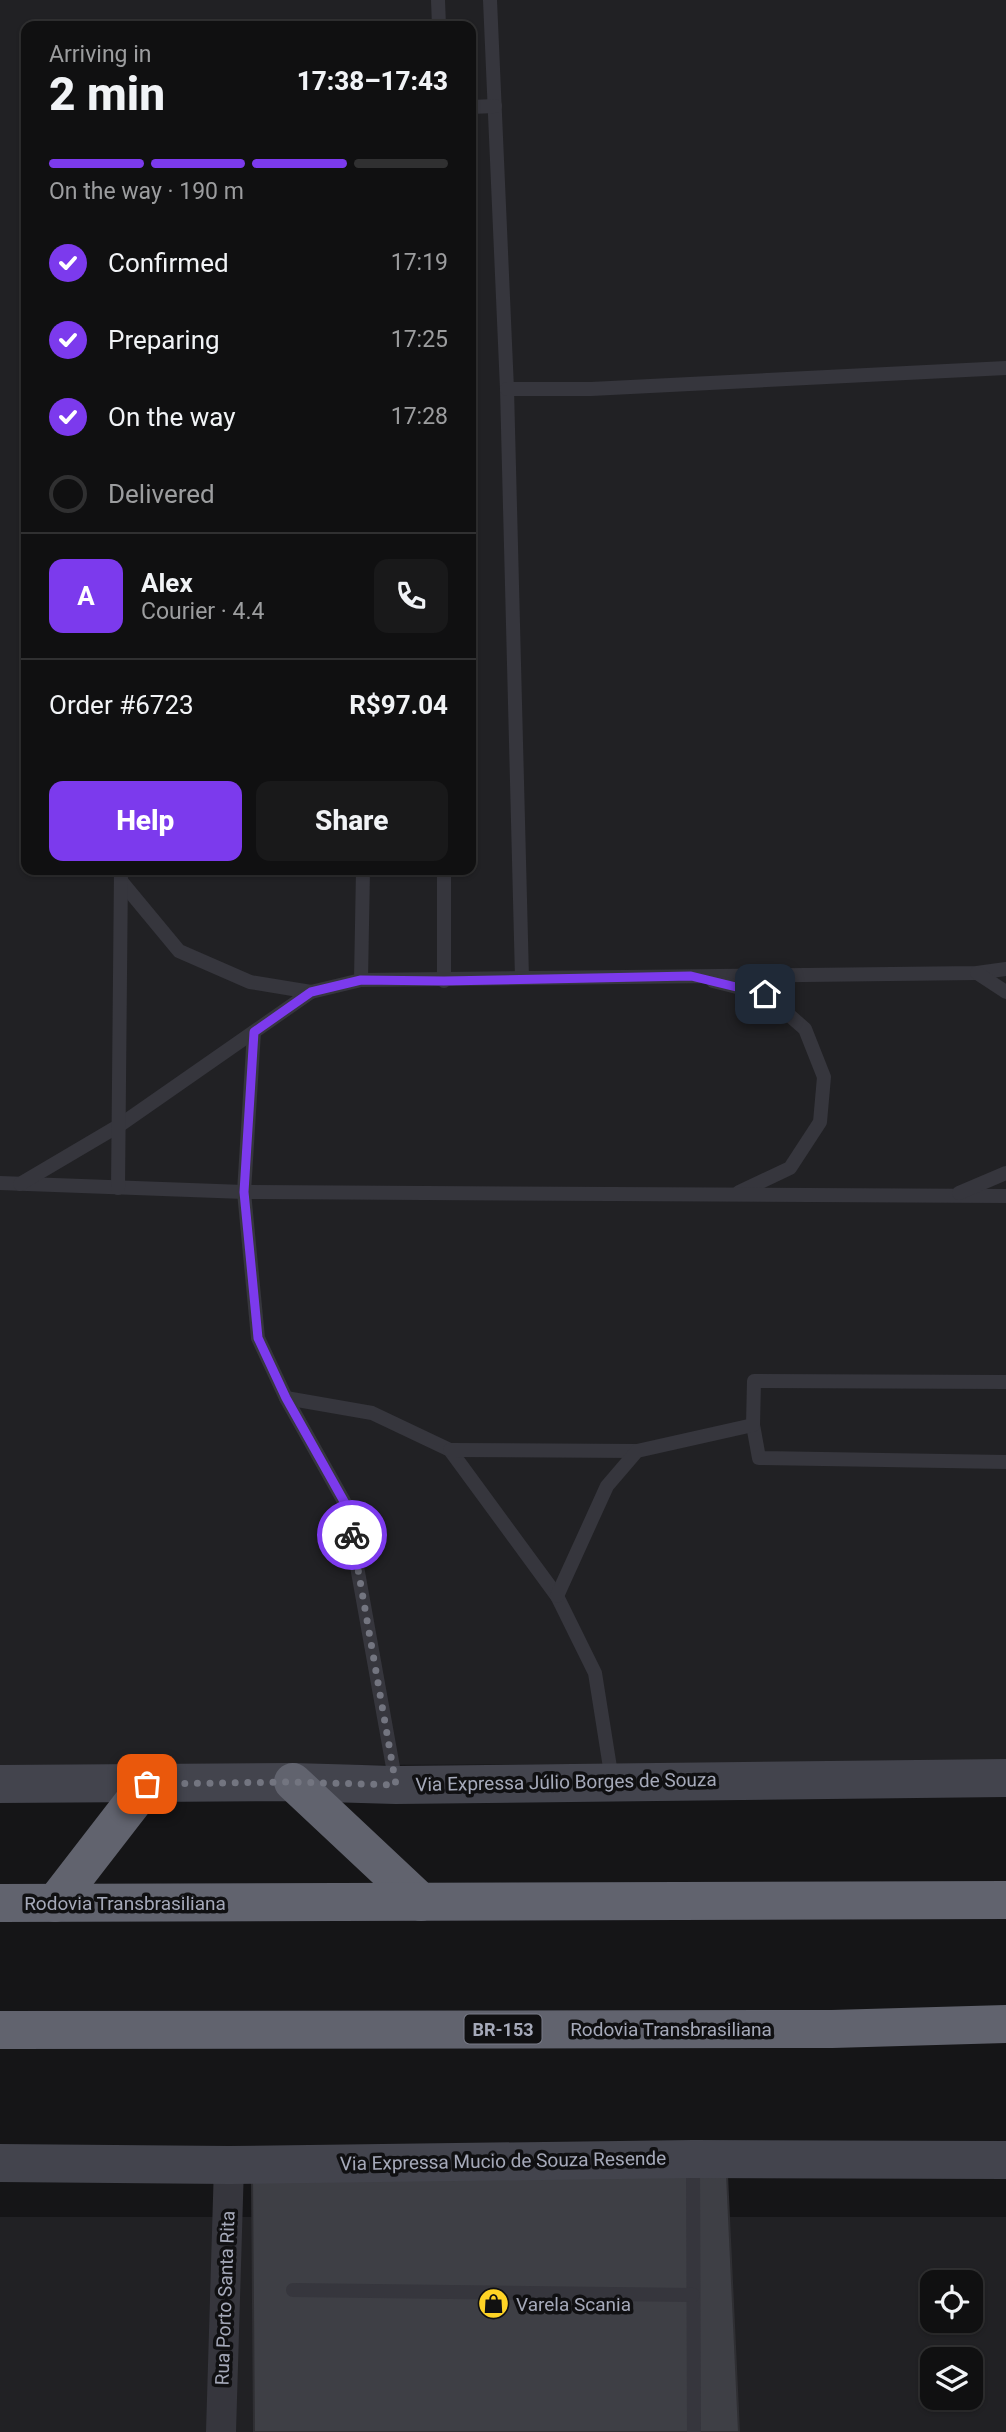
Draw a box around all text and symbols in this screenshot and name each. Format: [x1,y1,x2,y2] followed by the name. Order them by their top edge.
[49,41,152,68] text: Arriving in
[297,66,448,96] text: 17:38–17:43
[49,67,165,121] text: 2 min
[49,178,244,205] text: On the way · 190 m
[49,244,87,282] icon: check
[108,248,229,278] text: Confirmed
[391,249,448,276] text: 17:19
[49,321,87,359] icon: check
[108,325,220,355] text: Preparing
[391,326,448,353] text: 17:25
[49,398,87,436] icon: check
[108,402,236,432] text: On the way
[391,403,448,430] text: 17:28
[108,479,215,509] text: Delivered
[374,559,448,633] button: phone
[141,568,193,598] text: Alex
[77,581,95,611] text: A
[141,598,264,625] text: Courier · 4.4
[49,690,194,720] text: Order #6723
[349,690,448,720] text: R$97.04
[49,781,242,861] button: Help
[256,781,448,861] button: Share
[735,964,795,1024] pin
[746,975,784,1013] icon: home
[317,1500,387,1570] courier
[333,1516,371,1554] icon: bike
[117,1754,177,1814] pin
[128,1765,166,1803] icon: bag
[415,1768,717,1796] street label: Via Expressa Júlio Borges de Souza
[24,1892,226,1915] street label: Rodovia Transbrasiliana
[464,2014,542,2043] road number: BR-153
[570,2018,772,2041] street label: Rodovia Transbrasiliana
[340,2147,666,2175] street label: Via Expressa Mucio de Souza Resende
[210,2210,240,2386] street label: Rua Porto Santa Rita
[920,2270,983,2410] map controls
[920,2270,983,2333] button: locate
[476,2287,510,2321] shop icon: Varela Scania
[516,2293,631,2316] place label: Varela Scania
[920,2347,983,2410] button: layers

